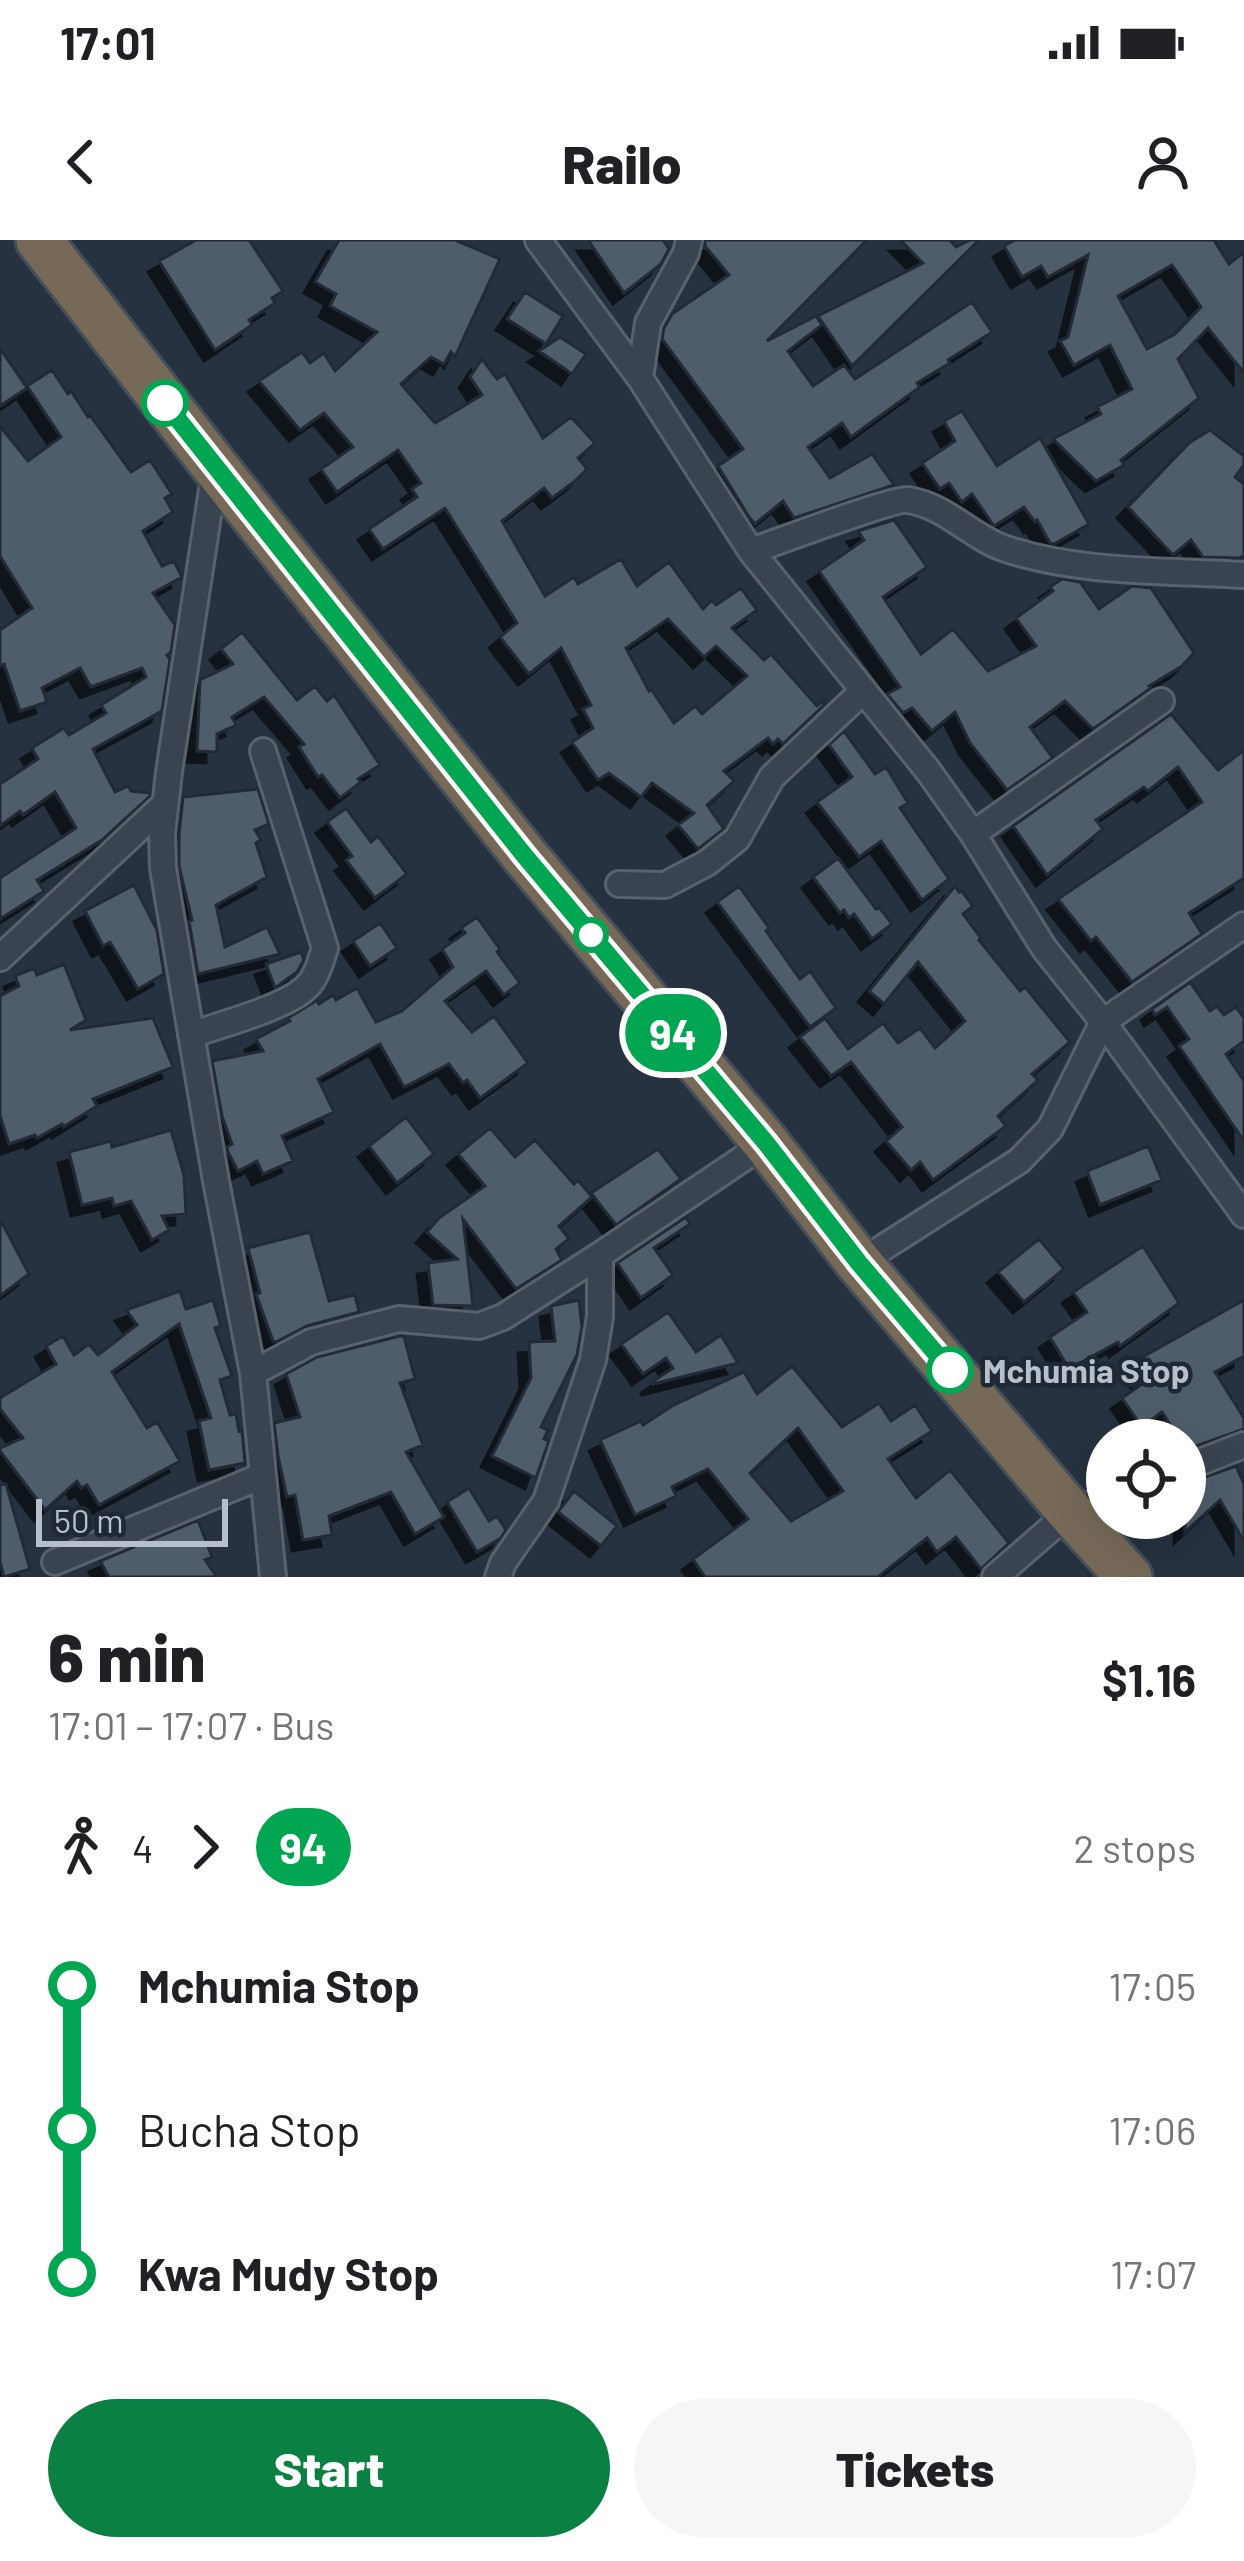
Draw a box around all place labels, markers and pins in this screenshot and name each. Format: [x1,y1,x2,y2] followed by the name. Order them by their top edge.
[143,381,187,425] unlabelled marker
[575,919,607,951] unlabelled marker
[928,1348,972,1392] marker: Mchumia Stop
[983,1350,1189,1390] place label: Mchumia Stop

